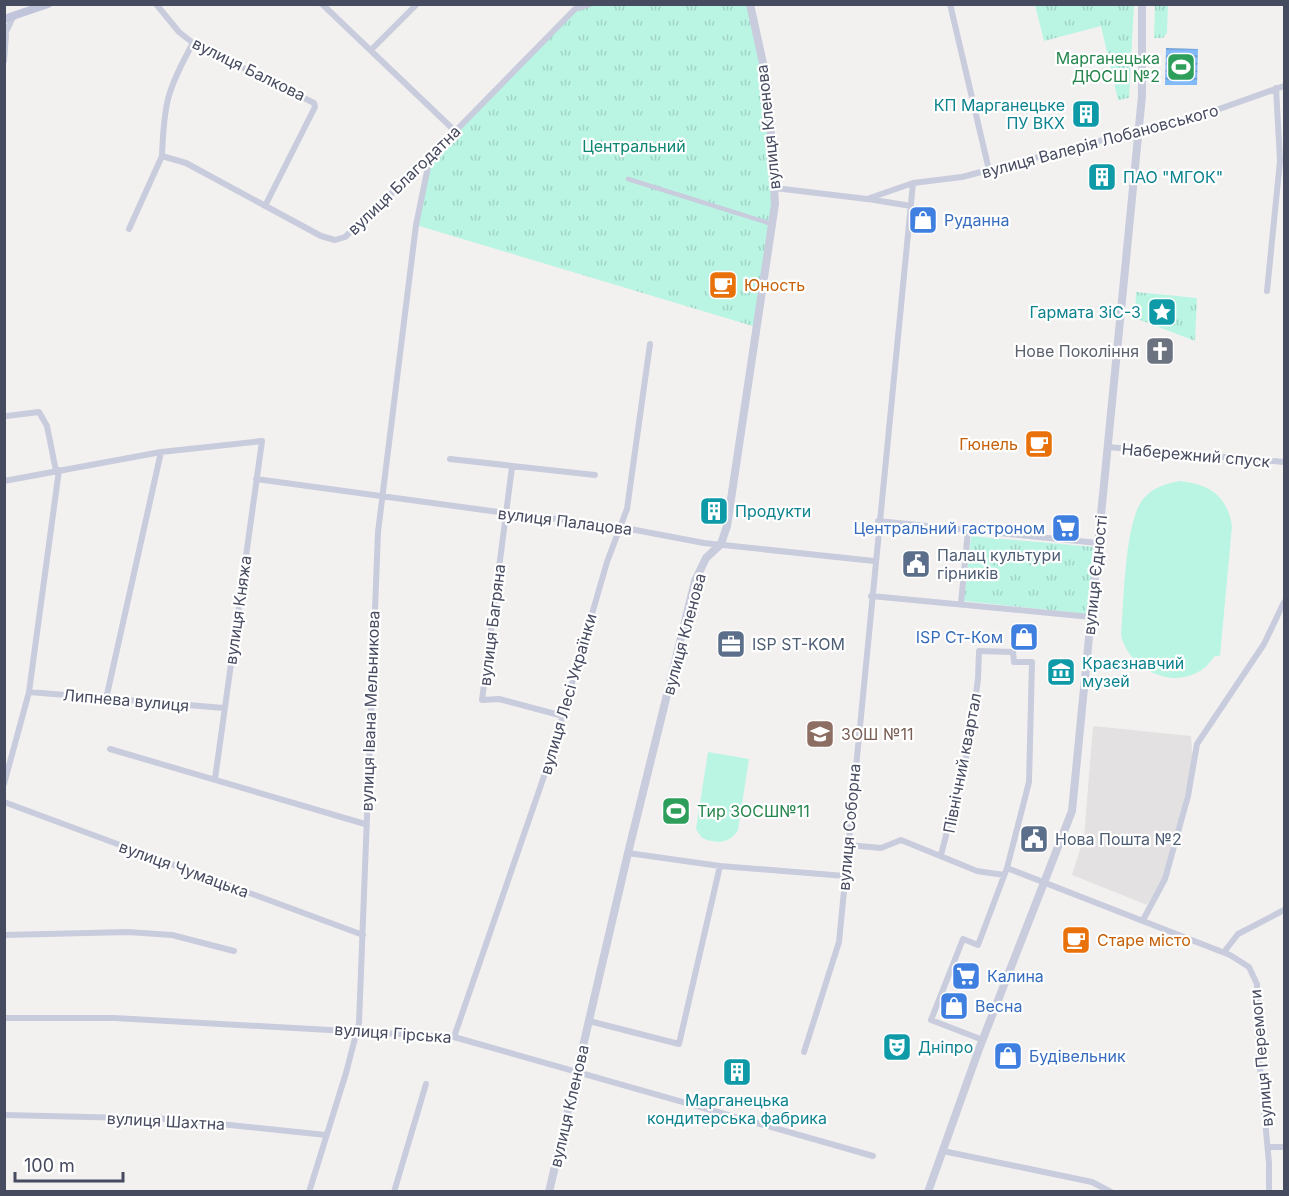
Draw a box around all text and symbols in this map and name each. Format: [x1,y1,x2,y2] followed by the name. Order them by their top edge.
[189,33,309,105] street label: вулиця Балкова
[1056,48,1160,86] place label: Марганецька ДЮСШ №2
[1165,51,1197,83] sports icon: Марганецька ДЮСШ №2
[752,64,784,190] street label: вулиця Кленова
[934,95,1065,133] place label: КП Марганецьке ПУ ВКХ
[1070,98,1102,130] building icon: КП Марганецьке ПУ ВКХ
[979,100,1221,182] street label: вулиця Валерія Лобановського
[343,121,465,239] street label: вулиця Благодатна
[582,136,686,156] park label: Центральний
[1086,161,1118,193] building icon: ПАО "МГОК"
[1123,167,1223,187] place label: ПАО "МГОК"
[907,204,939,236] shop icon: Руданна
[944,210,1009,230] place label: Руданна
[707,269,739,301] cafe icon: Юность
[744,275,805,295] place label: Юность
[1146,296,1178,328] place icon: Гармата ЗіС-3
[1029,302,1141,322] place label: Гармата ЗіС-3
[1144,335,1176,367] church icon: Нове Покоління
[1014,341,1139,361] place label: Нове Покоління
[1023,428,1055,460] cafe icon: Гюнель
[959,434,1018,454] place label: Гюнель
[1121,439,1271,471] street label: Набережний спуск
[698,495,730,527] building icon: Продукти
[735,501,811,521] place label: Продукти
[497,503,633,539] street label: вулиця Палацова
[1050,512,1082,544] supermarket icon: Центральний гастроном
[1079,514,1111,636] street label: вулиця Єдності
[853,518,1045,538] place label: Центральний гастроном
[937,545,1061,583] place label: Палац культури гірників
[900,548,932,580] public building icon: Палац культури гірників
[220,554,256,666] street label: вулиця Княжа
[475,563,509,687] street label: вулиця Багряна
[658,571,710,697] street label: вулиця Кленова
[356,610,384,812] street label: вулиця Івана Мельникова
[535,611,601,777] street label: вулиця Лесі Українки
[1008,621,1040,653] shop icon: ISP Ст-Ком
[916,627,1003,647] place label: ISP Ст-Ком
[715,628,747,660] office icon: ISP ST-KOM
[752,634,845,654] place label: ISP ST-KOM
[1082,653,1184,691] place label: Краєзнавчий музей
[1045,656,1077,688] museum icon: Краєзнавчий музей
[62,685,190,715] street label: Липнева вулиця
[939,691,985,835] street label: Північний квартал
[804,718,836,750] school or university icon: ЗОШ №11
[841,724,913,744] place label: ЗОШ №11
[833,763,865,891] street label: вулиця Соборна
[660,795,692,827] sports icon: Тир ЗОСШ№11
[697,801,810,821] place label: Тир ЗОСШ№11
[1018,823,1050,855] public building icon: Нова Пошта №2
[1055,829,1182,849] place label: Нова Пошта №2
[116,836,252,902] street label: вулиця Чумацька
[1060,924,1092,956] cafe icon: Старе місто
[1097,930,1191,950] place label: Старе місто
[950,960,982,992] supermarket icon: Калина
[987,966,1044,986] place label: Калина
[1245,988,1277,1128] street label: вулиця Перемоги
[938,990,970,1022] shop icon: Весна
[975,996,1022,1016] place label: Весна
[334,1019,452,1047] street label: вулиця Гірська
[881,1031,913,1063] theatre icon: Дніпро
[918,1037,973,1057] place label: Дніпро
[992,1040,1024,1072] shop icon: Будівельник
[545,1043,593,1169] street label: вулиця Кленова
[1029,1046,1126,1066] place label: Будівельник
[721,1056,753,1088] building icon: Марганецька кондитерська фабрика
[647,1090,827,1128] place label: Марганецька кондитерська фабрика
[106,1108,226,1134] street label: вулиця Шахтна
[15,1145,123,1183] scale bar
[24,1155,75,1176] text: 100 m

